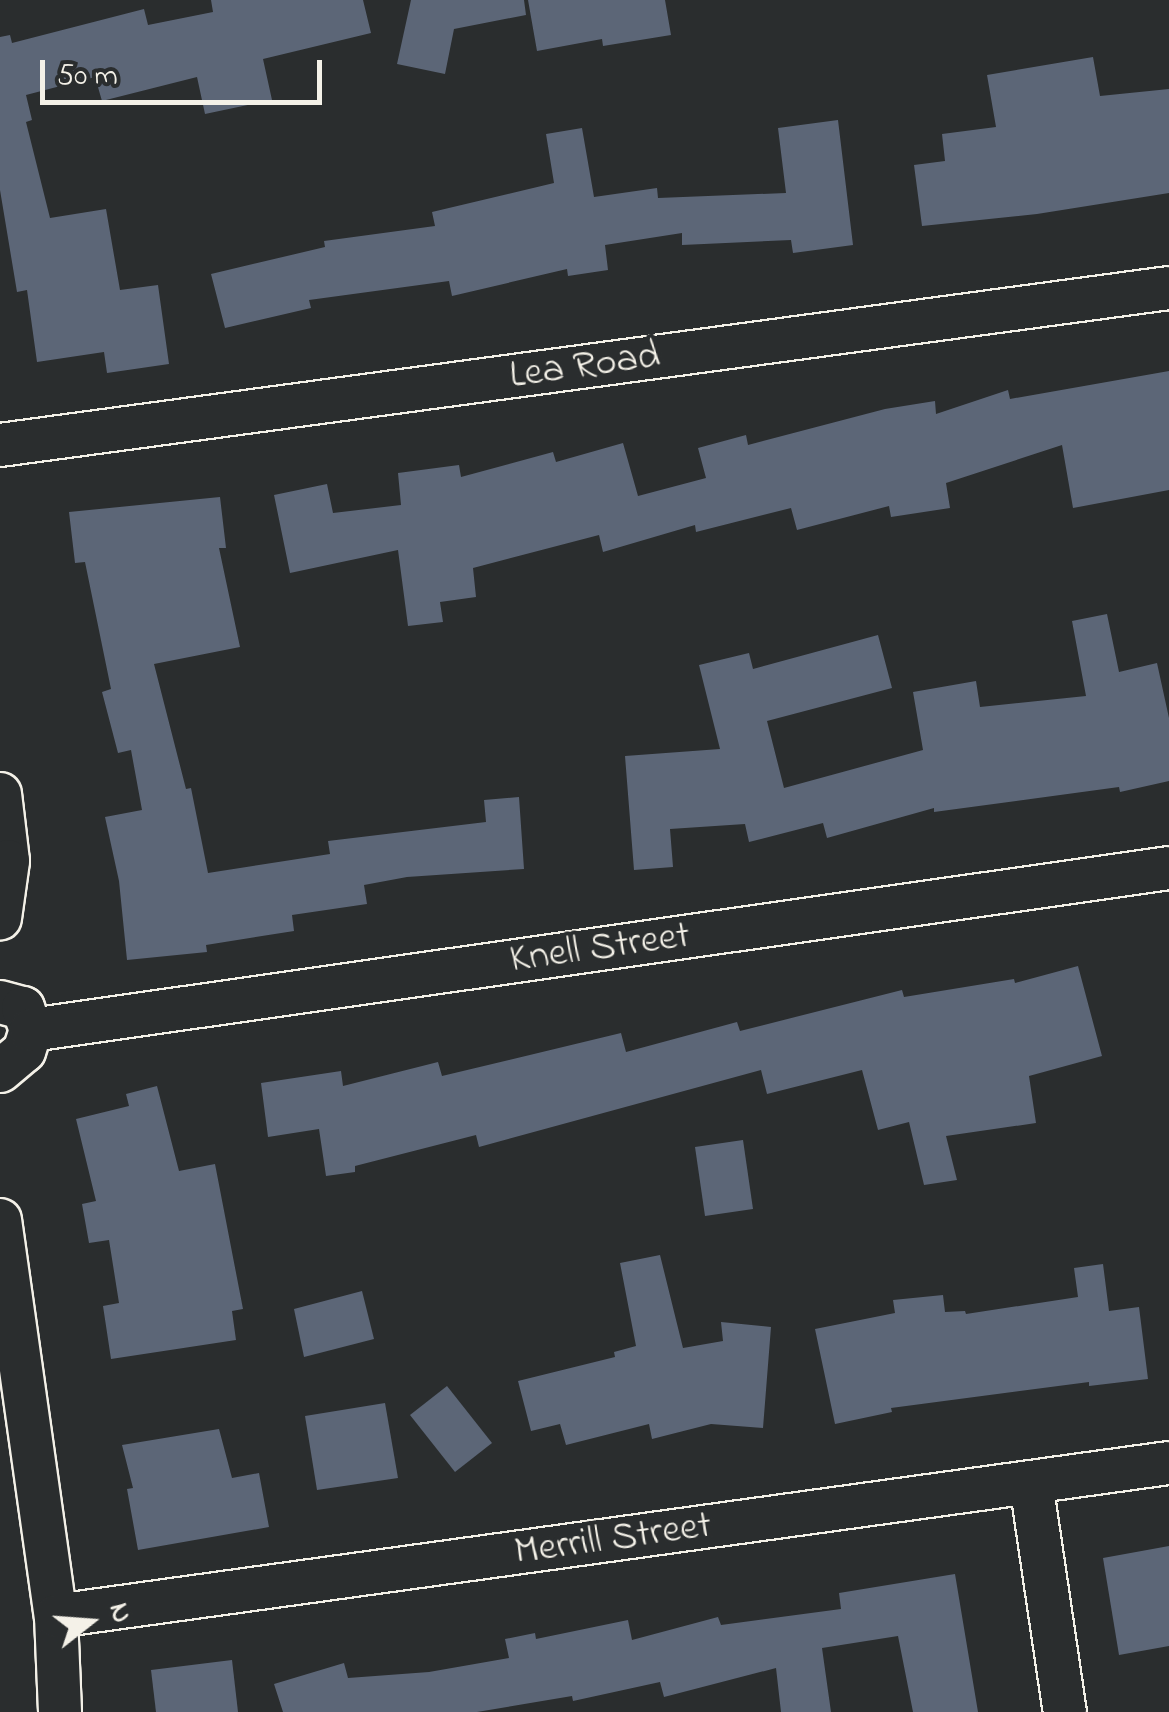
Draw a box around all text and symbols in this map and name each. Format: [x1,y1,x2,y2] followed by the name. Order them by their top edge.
[45,40,328,102] scale bar
[57,55,118,99] text: 50 m
[507,333,663,401] street label: Lea Road
[507,913,693,985] street label: Knell Street
[511,1502,715,1578] street label: Merrill Street
[40,1572,140,1672] north arrow
[97,1598,142,1628] text: N

